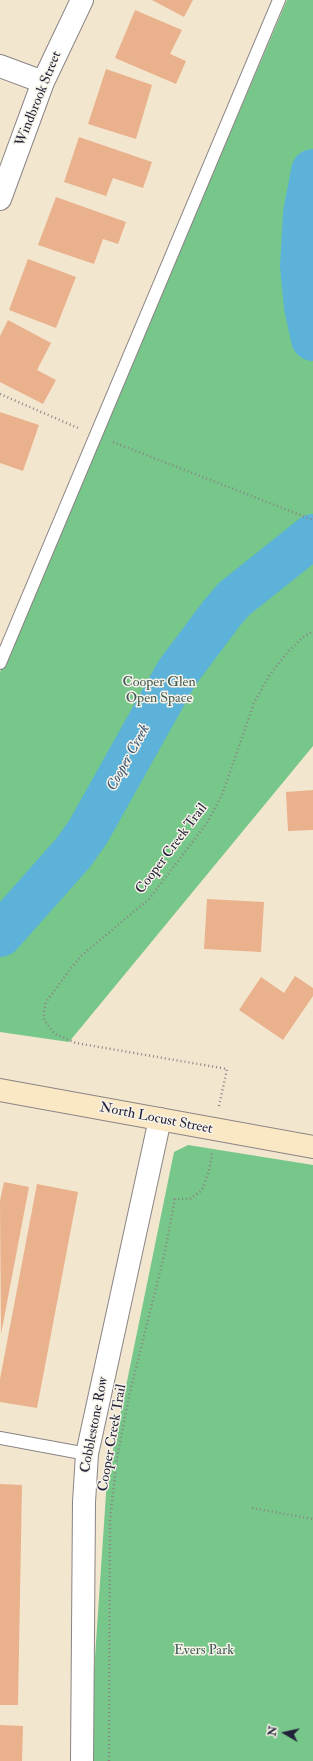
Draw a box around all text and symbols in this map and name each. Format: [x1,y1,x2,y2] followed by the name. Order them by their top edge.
[12,49,66,149] street label: Windbrook Street
[122,675,196,708] park label: Cooper Glen Open Space
[103,722,155,794] water label: Cooper Creek
[133,801,211,897] street label: Cooper Creek Trail
[98,1100,214,1138] street label: North Locust Street
[77,1376,113,1474] street label: Cobblestone Row
[95,1383,131,1493] street label: Cooper Creek Trail
[174,1643,234,1659] park label: Evers Park
[265,1713,305,1753] north arrow
[265,1725,280,1737] text: N

